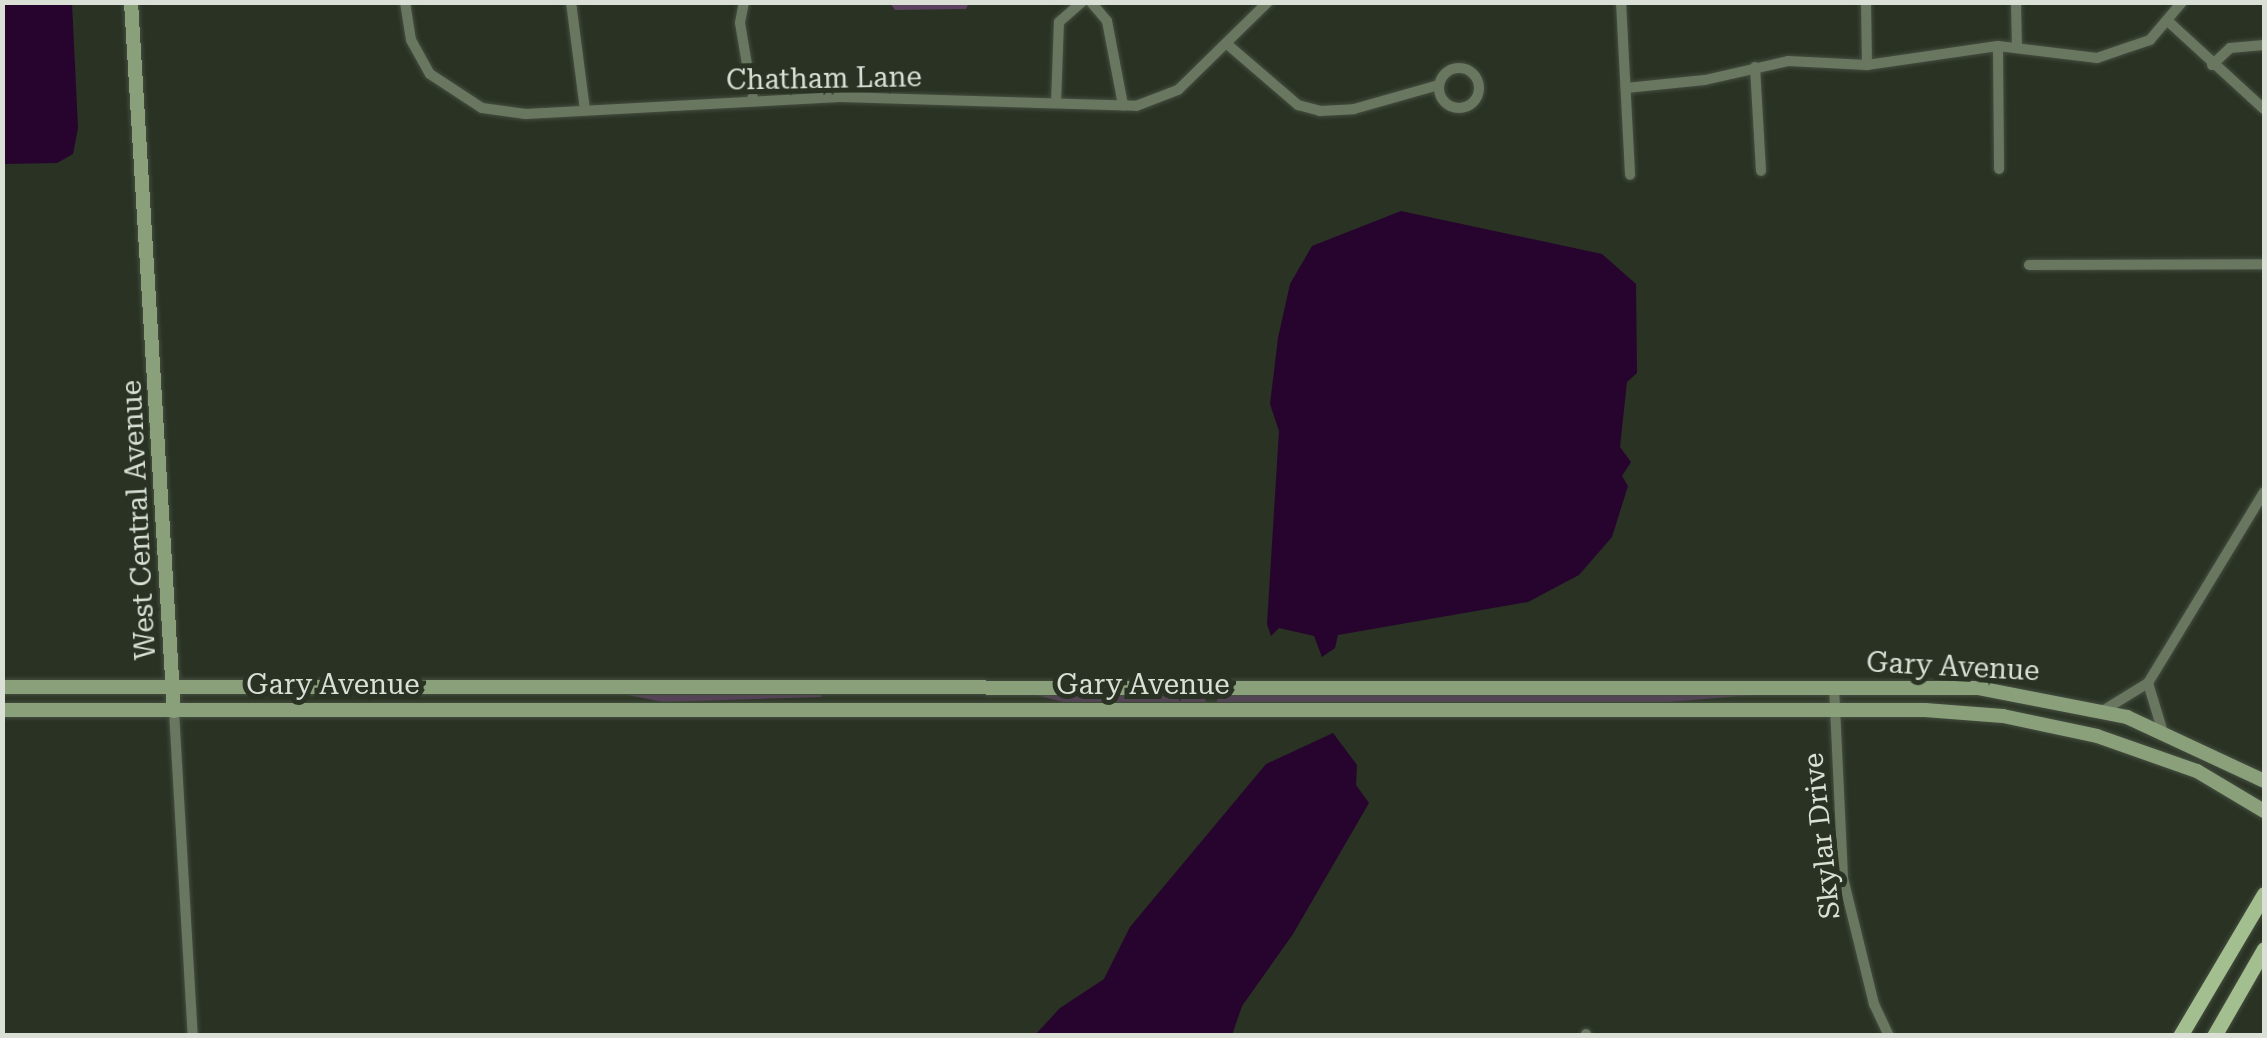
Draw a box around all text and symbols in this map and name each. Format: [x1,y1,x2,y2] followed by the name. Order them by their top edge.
[726,60,922,98] street label: Chatham Lane
[115,379,163,661] street label: West Central Avenue
[1866,646,2040,688] street label: Gary Avenue
[246,668,420,702] street label: Gary Avenue
[1056,668,1230,702] street label: Gary Avenue
[1797,751,1847,921] street label: Skylar Drive

